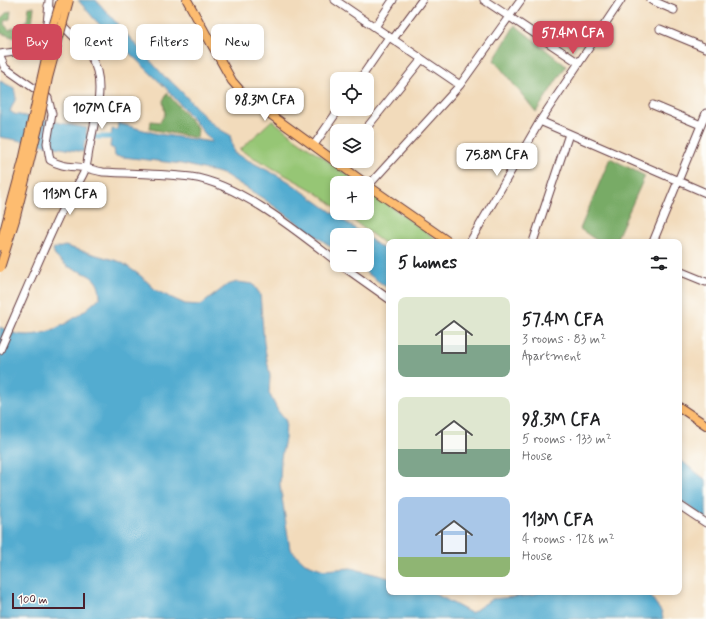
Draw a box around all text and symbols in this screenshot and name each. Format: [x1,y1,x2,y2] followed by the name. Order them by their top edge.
[527,21,619,55] pin: 57.4M CFA
[12,24,62,60] chip: Buy
[70,24,128,60] chip: Rent
[136,24,203,60] chip: Filters
[211,24,264,60] chip: New
[542,25,604,42] text: 57.4M CFA
[330,72,374,272] map controls
[330,72,374,116] button: locate
[219,88,311,122] pin: 98.3M CFA
[235,92,295,109] text: 98.3M CFA
[61,96,143,130] pin: 107M CFA
[73,100,131,117] text: 107M CFA
[330,124,374,168] button: layers
[451,143,543,177] pin: 75.8M CFA
[465,147,529,164] text: 75.8M CFA
[330,176,374,220] button: +
[29,182,111,216] pin: 113M CFA
[43,186,97,203] text: 113M CFA
[330,228,374,272] button: −
[398,252,457,274] text: 5 homes
[648,252,670,274] icon: filters
[522,309,604,331] text: 57.4M CFA
[430,313,478,361] icon: home
[522,331,606,348] text: 3 rooms · 83 m²
[522,348,581,365] text: Apartment
[522,409,601,431] text: 98.3M CFA
[430,413,478,461] icon: home
[522,431,612,448] text: 5 rooms · 133 m²
[522,448,553,465] text: House
[522,509,594,531] text: 113M CFA
[430,513,478,561] icon: home
[522,531,614,548] text: 4 rooms · 128 m²
[522,548,553,565] text: House
[12,591,85,610] scale bar
[18,593,48,607] text: 100 m

